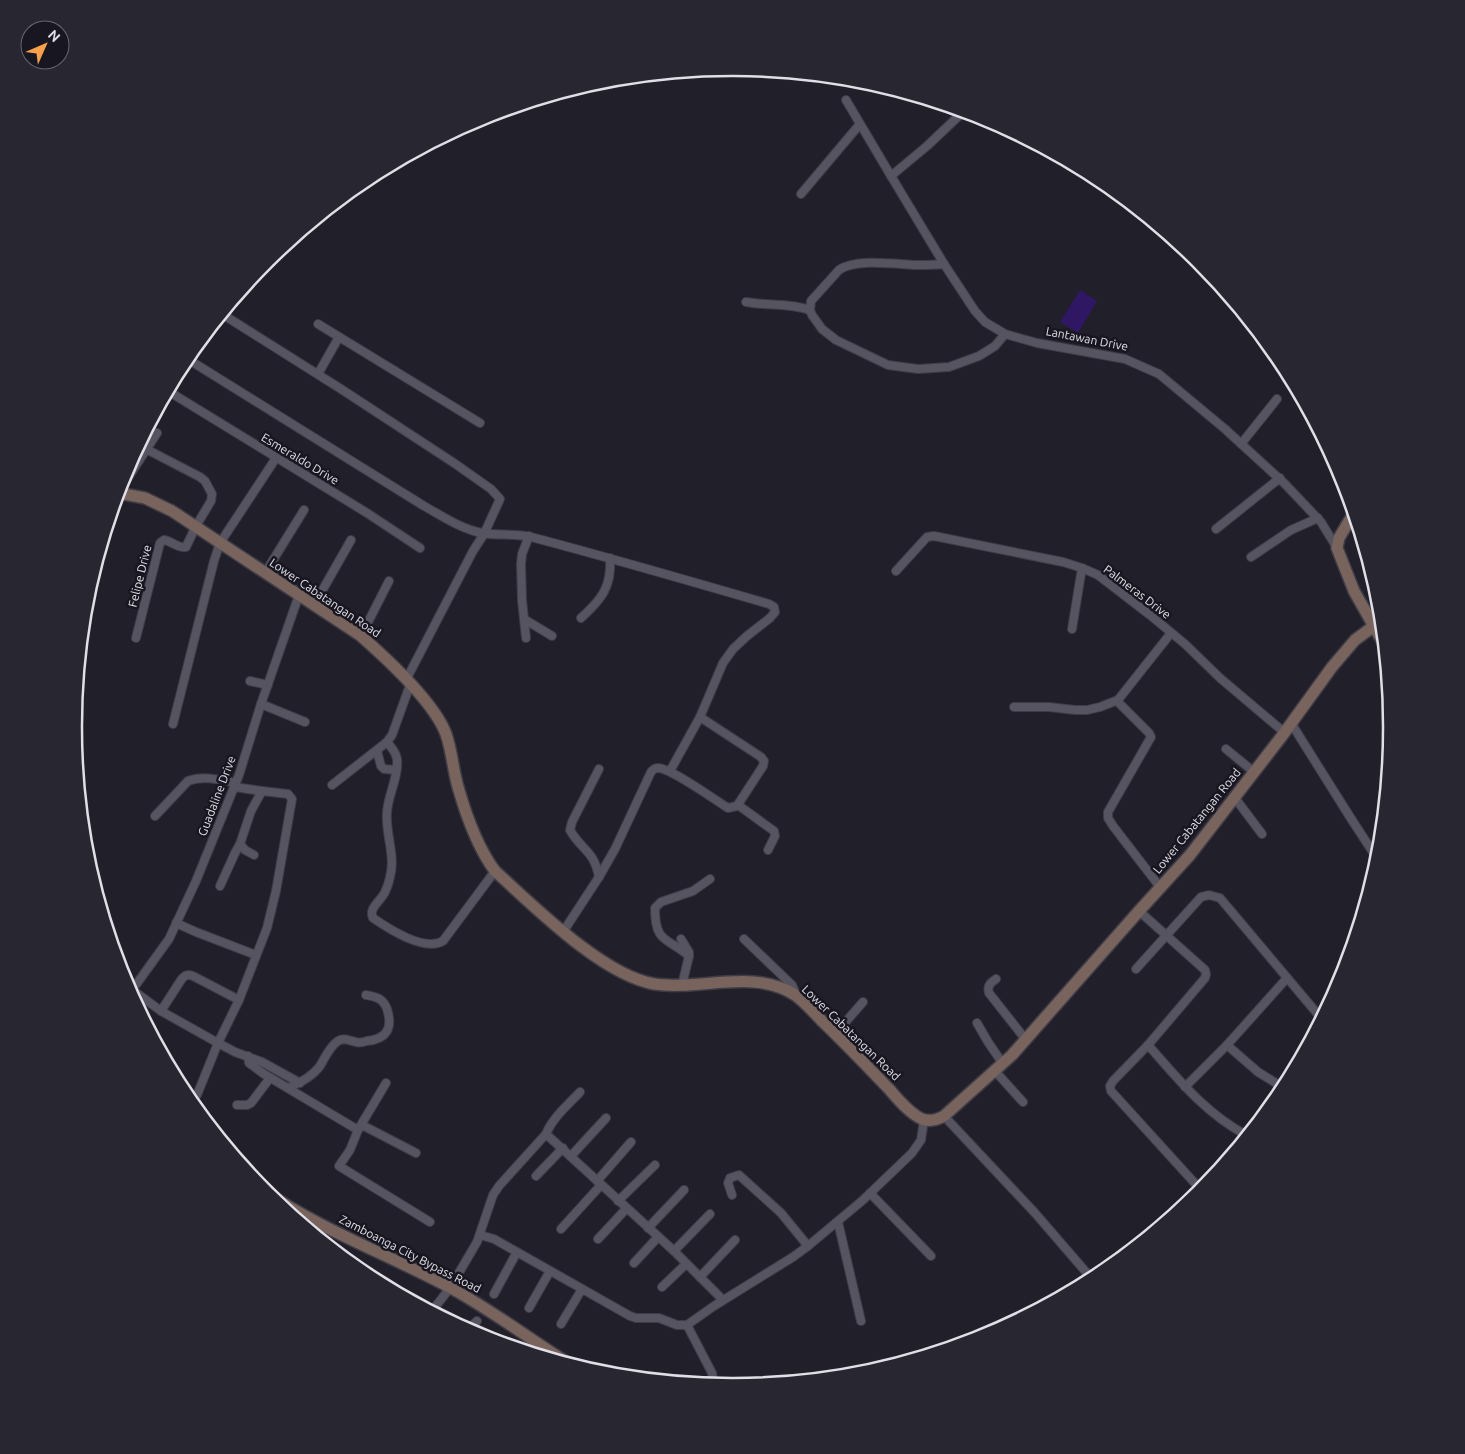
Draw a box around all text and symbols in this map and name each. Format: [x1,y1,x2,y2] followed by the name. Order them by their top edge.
[20,20,70,70] north arrow
[45,26,64,45] text: N
[1045,324,1129,353] street label: Lantawan Drive
[259,430,341,487] street label: Esmeraldo Drive
[125,543,154,608] street label: Felipe Drive
[267,556,383,640] street label: Lower Cabatangan Road
[1101,562,1173,621] street label: Palmeras Drive
[195,754,238,838] street label: Guadaline Drive
[1150,766,1243,876] street label: Lower Cabatangan Road
[800,982,903,1083] street label: Lower Cabatangan Road
[337,1212,483,1295] street label: Zamboanga City Bypass Road

